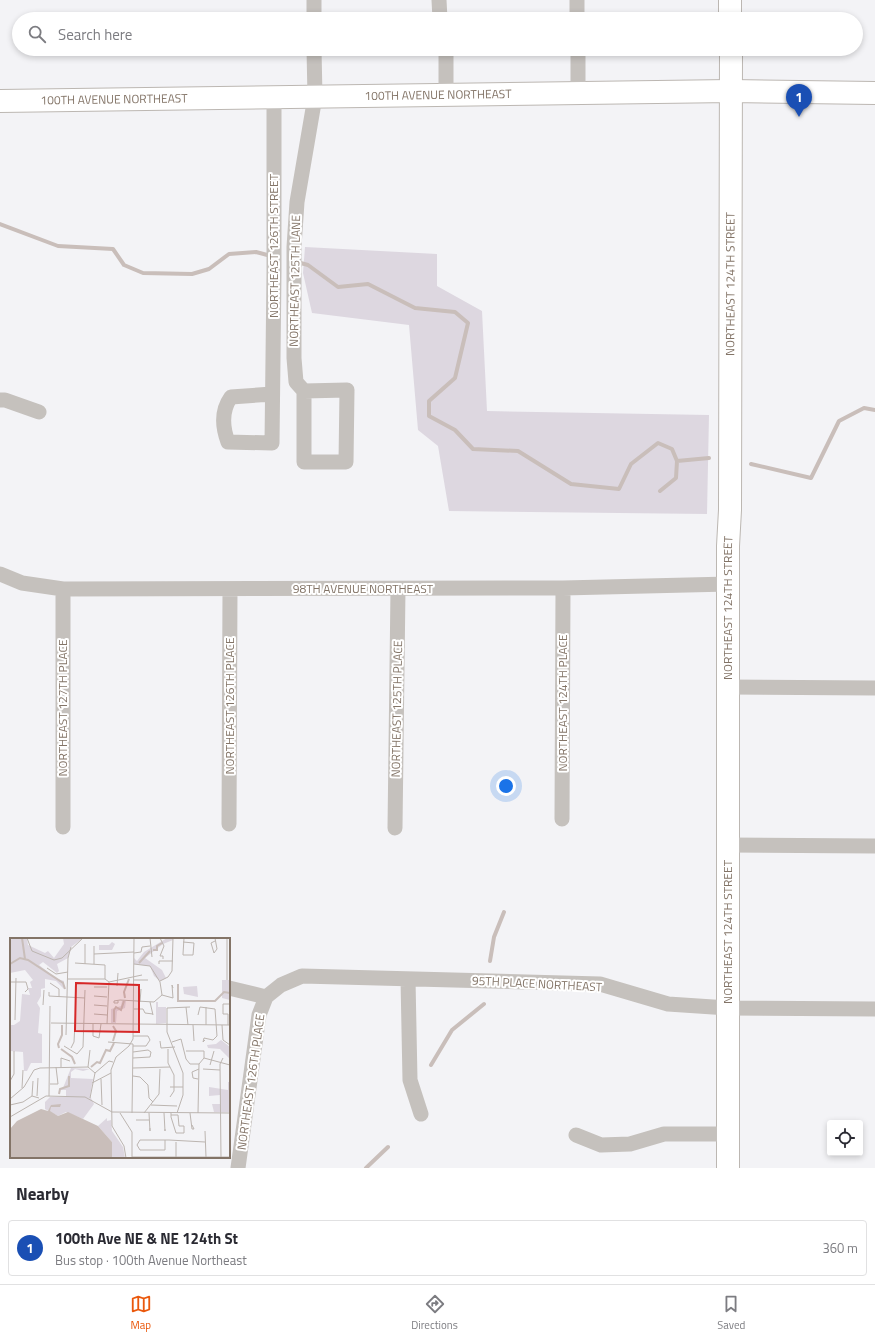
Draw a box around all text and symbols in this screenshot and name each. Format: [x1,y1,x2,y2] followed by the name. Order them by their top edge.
[12,12,863,56] search box
[26,23,48,45] icon: search
[58,23,132,46] text: Search here
[364,84,512,105] street label: 100TH AVENUE NORTHEAST
[786,84,812,117] pin: 1
[40,88,188,109] street label: 100TH AVENUE NORTHEAST
[264,173,283,318] street label: NORTHEAST 126TH STREET
[720,211,740,356] street label: NORTHEAST 124TH STREET
[284,215,305,347] street label: NORTHEAST 125TH LANE
[718,535,738,680] street label: NORTHEAST 124TH STREET
[293,579,434,598] street label: 98TH AVENUE NORTHEAST
[553,634,572,772] street label: NORTHEAST 124TH PLACE
[220,637,239,775] street label: NORTHEAST 126TH PLACE
[53,639,72,777] street label: NORTHEAST 127TH PLACE
[386,640,407,778] street label: NORTHEAST 125TH PLACE
[496,776,516,796] your location
[718,859,737,1004] street label: NORTHEAST 124TH STREET
[10,938,230,1158] inset map
[471,971,603,996] street label: 95TH PLACE NORTHEAST
[232,1012,270,1151] street label: NORTHEAST 126TH PLACE
[827,1120,863,1156] map controls
[827,1120,863,1156] button: locate
[16,1181,69,1207] text: Nearby
[55,1227,238,1250] text: 100th Ave NE & NE 124th St
[26,1238,34,1258] text: 1
[822,1238,858,1258] text: 360 m
[55,1250,247,1270] text: Bus stop · 100th Avenue Northeast
[130,1293,152,1333] tab: Map
[411,1293,458,1333] tab: Directions
[717,1293,745,1333] tab: Saved

